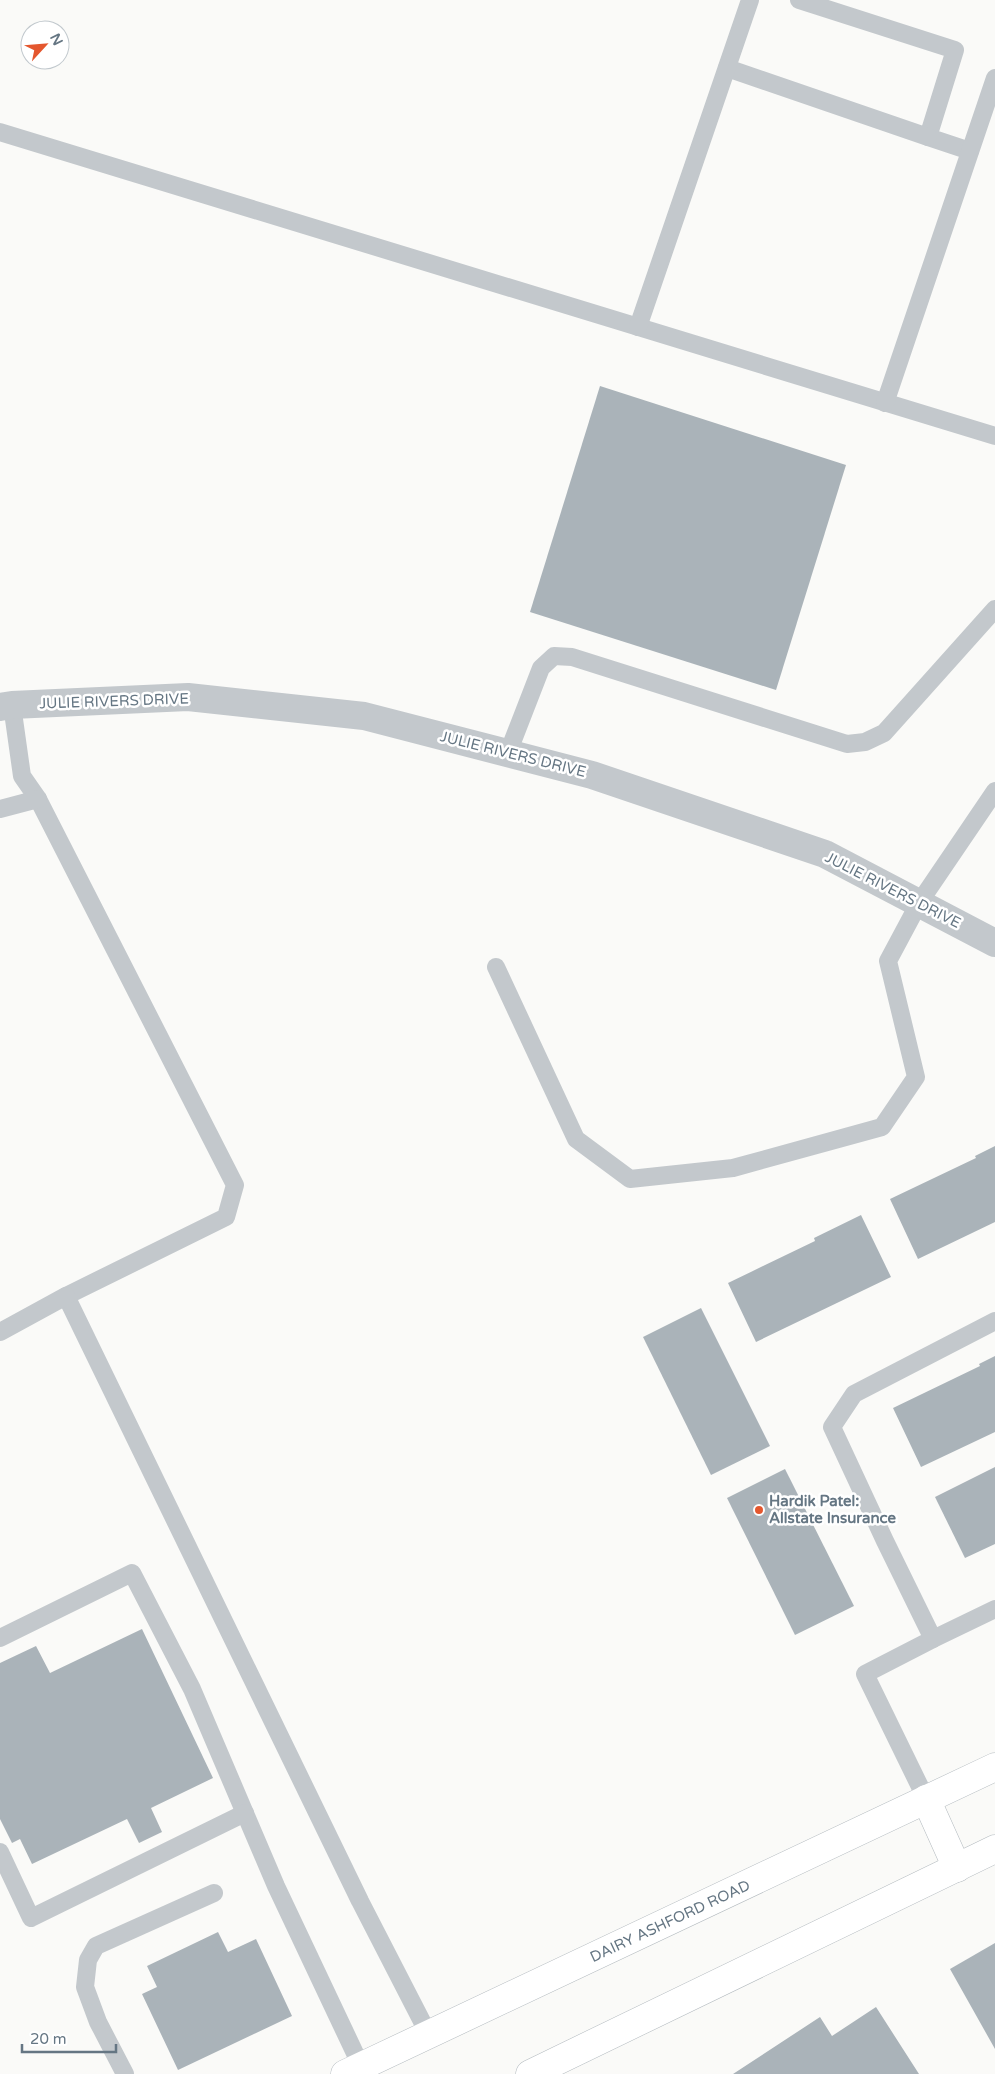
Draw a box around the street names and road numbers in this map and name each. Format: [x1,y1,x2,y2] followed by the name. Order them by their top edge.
[39,689,189,713] street label: JULIE RIVERS DRIVE
[438,727,588,781] street label: JULIE RIVERS DRIVE
[822,848,964,932] street label: JULIE RIVERS DRIVE
[587,1876,753,1966] street label: DAIRY ASHFORD ROAD

